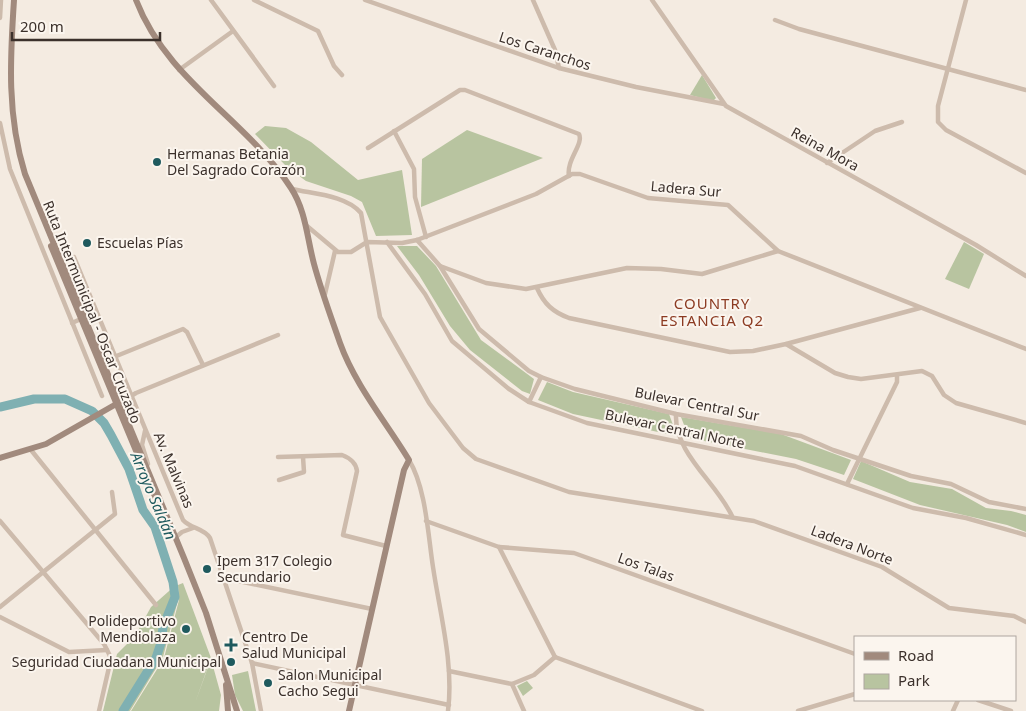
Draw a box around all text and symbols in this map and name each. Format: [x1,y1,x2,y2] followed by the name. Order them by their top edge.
[12,10,160,42] scale bar
[20,16,64,36] text: 200 m
[497,27,594,74] street label: Los Caranchos
[788,122,863,175] street label: Reina Mora
[167,144,305,179] place label: Hermanas Betania Del Sagrado Corazón
[151,156,163,168] marker: Hermanas Betania Del Sagrado Corazón
[650,176,722,201] street label: Ladera Sur
[39,198,146,426] street label: Ruta Intermunicipal - Oscar Cruzado
[97,233,184,252] place label: Escuelas Pías
[81,237,93,249] marker: Escuelas Pías
[660,293,764,330] district label: COUNTRY ESTANCIA Q2
[633,382,761,425] street label: Bulevar Central Sur
[604,404,747,453] street label: Bulevar Central Norte
[150,429,199,511] street label: Av. Malvinas
[126,448,181,543] water label: Arroyo Saldán
[808,520,896,569] street label: Ladera Norte
[615,548,677,586] street label: Los Talas
[217,551,332,586] place label: Ipem 317 Colegio Secundario
[201,563,213,575] marker: Ipem 317 Colegio Secundario
[88,611,176,646] place label: Polideportivo Mendiolaza
[180,623,192,635] marker: Polideportivo Mendiolaza
[242,627,346,662] place label: Centro De Salud Municipal
[854,636,1016,701] legend
[224,638,238,652] marker: Centro De Salud Municipal
[898,645,934,665] text: Road
[12,652,221,671] place label: Seguridad Ciudadana Municipal
[225,656,237,668] marker: Seguridad Ciudadana Municipal
[278,665,382,700] place label: Salon Municipal Cacho Segui
[898,670,930,690] text: Park
[262,677,274,689] marker: Salon Municipal Cacho Segui

